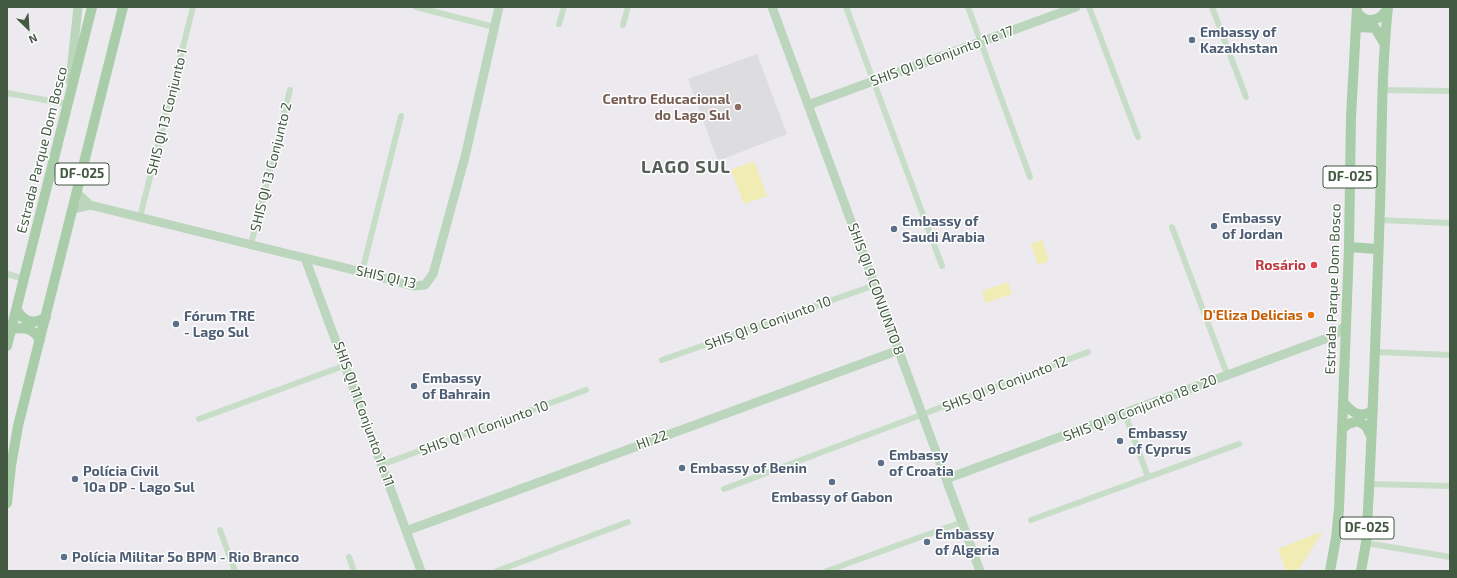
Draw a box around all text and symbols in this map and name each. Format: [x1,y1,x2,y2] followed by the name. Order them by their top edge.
[8,8,48,48] north arrow
[868,22,1016,90] street label: SHIS QI 9 Conjunto 1 e 17
[1200,24,1278,56] place label: Embassy of Kazakhstan
[27,32,40,47] text: N
[1187,35,1197,45] marker: Embassy of Kazakhstan
[143,47,191,177] street label: SHIS QI 13 Conjunto 1
[13,65,71,235] street label: Estrada Parque Dom Bosco
[602,91,730,124] place label: Centro Educacional do Lago Sul
[247,101,295,233] street label: SHIS QI 13 Conjunto 2
[733,102,743,112] marker: Centro Educacional do Lago Sul
[641,156,731,178] district label: LAGO SUL
[55,163,109,185] road number: DF-025
[1323,166,1377,188] road number: DF-025
[1322,203,1344,375] street label: Estrada Parque Dom Bosco
[1222,210,1283,242] place label: Embassy of Jordan
[902,213,985,246] place label: Embassy of Saudi Arabia
[844,221,908,357] street label: SHIS QI 9 CONJUNTO 8
[1209,221,1219,231] marker: Embassy of Jordan
[889,224,899,234] marker: Embassy of Saudi Arabia
[1255,257,1306,273] place label: Rosário
[1309,260,1319,270] marker: Rosário
[354,262,418,292] street label: SHIS QI 13
[703,292,833,354] street label: SHIS QI 9 Conjunto 10
[1203,307,1303,323] place label: D'Eliza Delicias
[184,308,255,340] place label: Fórum TRE - Lago Sul
[1306,310,1316,320] marker: D'Eliza Delicias
[171,319,181,329] marker: Fórum TRE - Lago Sul
[330,339,398,489] street label: SHIS QI 11 Conjunto 1 e 11
[940,352,1070,416] street label: SHIS QI 9 Conjunto 12
[422,370,490,402] place label: Embassy of Bahrain
[1061,371,1219,445] street label: SHIS QI 9 Conjunto 18 e 20
[409,381,419,391] marker: Embassy of Bahrain
[417,397,551,459] street label: SHIS QI 11 Conjunto 10
[1128,425,1191,458] place label: Embassy of Cyprus
[634,427,670,453] street label: HI 22
[1115,436,1125,446] marker: Embassy of Cyprus
[889,447,954,480] place label: Embassy of Croatia
[876,458,886,468] marker: Embassy of Croatia
[690,460,807,476] place label: Embassy of Benin
[83,463,195,496] place label: Polícia Civil 10a DP - Lago Sul
[677,463,687,473] marker: Embassy of Benin
[70,474,80,484] marker: Polícia Civil 10a DP - Lago Sul
[827,477,837,487] marker: Embassy of Gabon
[771,489,893,505] place label: Embassy of Gabon
[1340,517,1394,539] road number: DF-025
[935,526,999,558] place label: Embassy of Algeria
[922,537,932,547] marker: Embassy of Algeria
[72,549,299,565] place label: Polícia Militar 5o BPM - Rio Branco
[59,552,69,562] marker: Polícia Militar 5o BPM - Rio Branco

